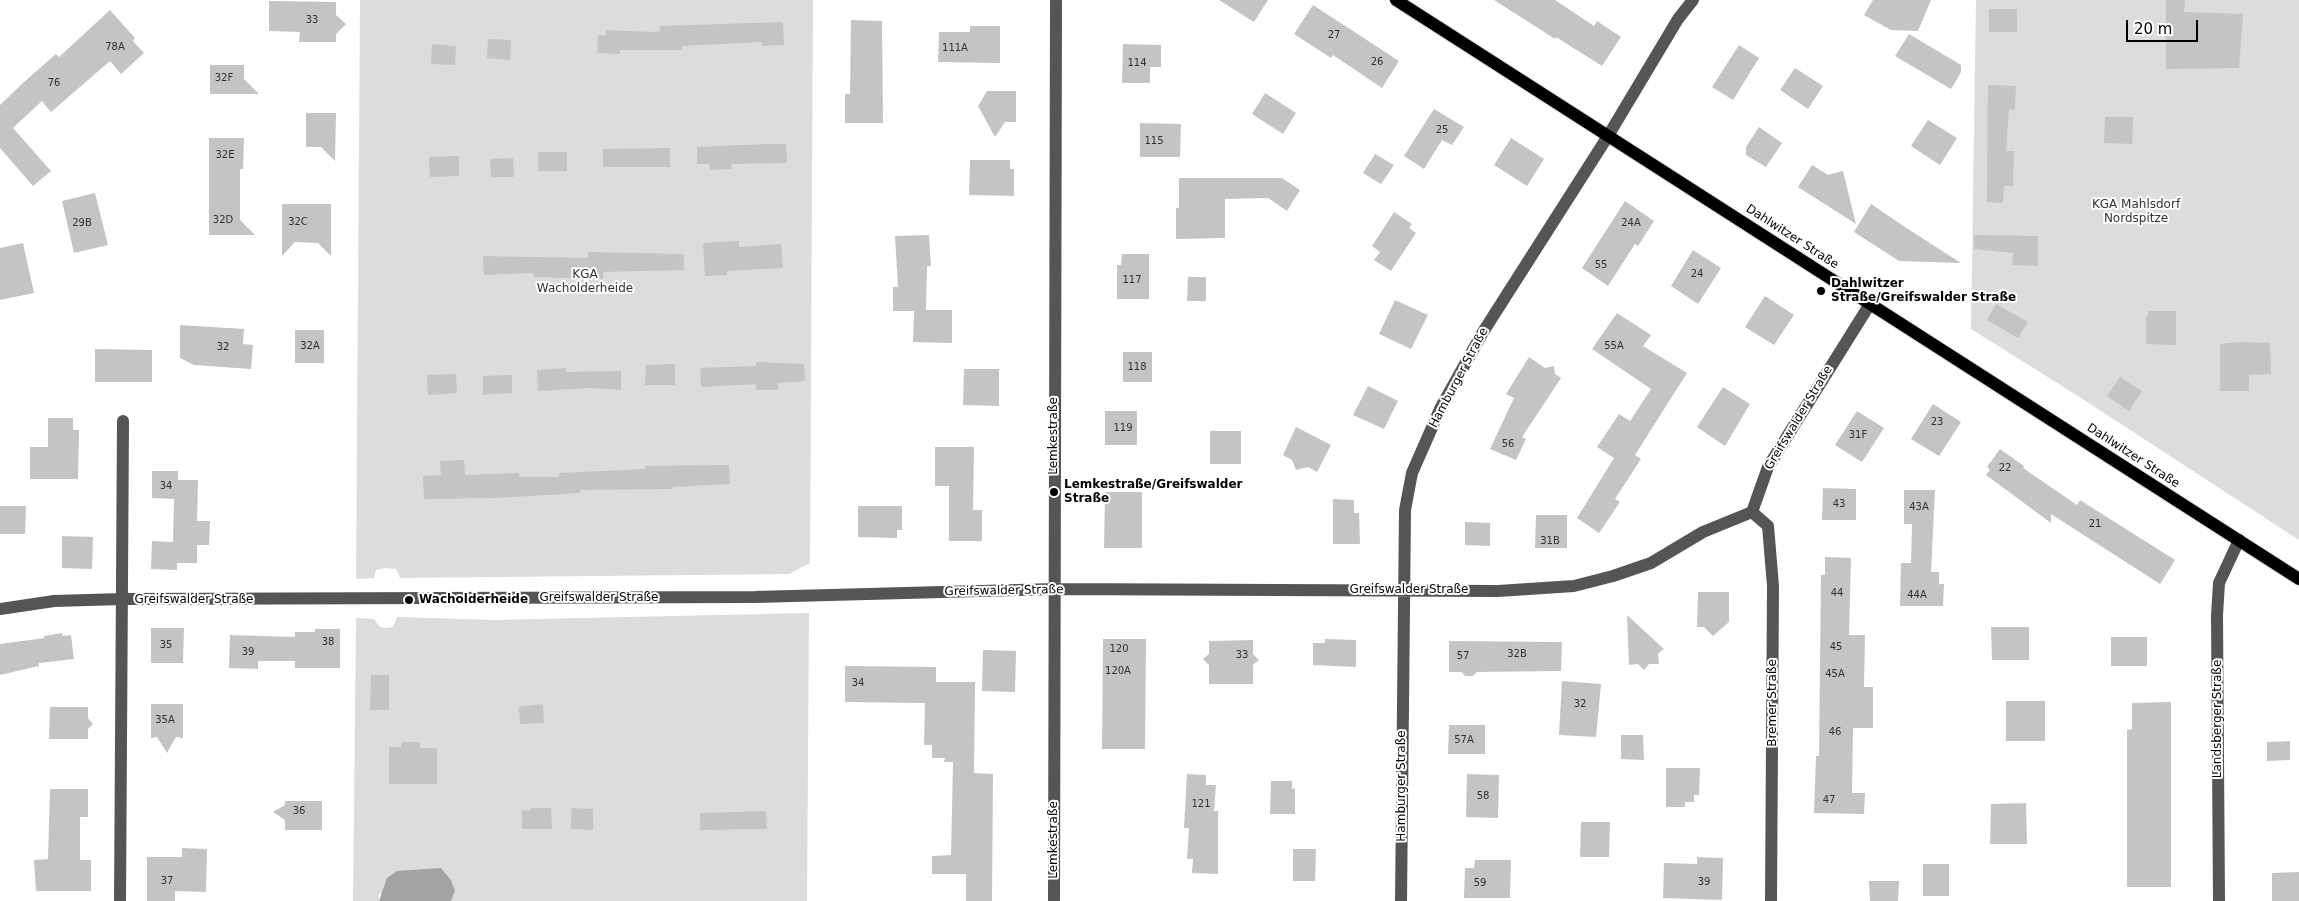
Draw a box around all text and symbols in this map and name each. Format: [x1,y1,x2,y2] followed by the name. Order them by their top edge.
[2129,10,2202,42] scale bar
[306,14,318,26] house number: 33
[2134,20,2172,38] text: 20 m
[1328,29,1340,41] house number: 27
[105,41,125,53] house number: 78A
[942,42,968,54] house number: 111A
[1371,56,1383,68] house number: 26
[1127,57,1147,69] house number: 114
[215,72,233,84] house number: 32F
[48,77,60,89] house number: 76
[1436,124,1448,136] house number: 25
[1144,135,1164,147] house number: 115
[215,149,235,161] house number: 32E
[2092,198,2180,226] park label: KGA Mahlsdorf Nordspitze
[1743,202,1841,272] street label: Dahlwitzer Straße
[213,214,233,226] house number: 32D
[288,216,308,228] house number: 32C
[72,217,92,229] house number: 29B
[1621,217,1641,229] house number: 24A
[1595,259,1607,271] house number: 55
[537,268,633,296] park label: KGA Wacholderheide
[1691,268,1703,280] house number: 24
[1122,274,1142,286] house number: 117
[1831,277,2016,305] place label: Dahlwitzer Straße/Greifswalder Straße
[1815,285,1827,297] marker: Dahlwitzer Straße/Greifswalder Straße
[1427,325,1491,431] street label: Hamburger Straße
[300,340,320,352] house number: 32A
[1604,340,1624,352] house number: 55A
[217,341,229,353] house number: 32
[1127,361,1147,373] house number: 118
[1762,363,1836,473] street label: Greifswalder Straße
[1047,397,1061,475] street label: Lemkestraße
[1931,416,1943,428] house number: 23
[2084,421,2182,491] street label: Dahlwitzer Straße
[1113,422,1133,434] house number: 119
[1849,429,1867,441] house number: 31F
[1502,438,1514,450] house number: 56
[1999,462,2011,474] house number: 22
[1064,478,1242,506] place label: Lemkestraße/Greifswalder Straße
[160,480,172,492] house number: 34
[1048,486,1060,498] marker: Lemkestraße/Greifswalder Straße
[1833,498,1845,510] house number: 43
[1909,501,1929,513] house number: 43A
[2089,518,2101,530] house number: 21
[1540,535,1560,547] house number: 31B
[944,583,1064,599] street label: Greifswalder Straße
[1350,583,1468,597] street label: Greifswalder Straße
[1831,587,1843,599] house number: 44
[1907,589,1927,601] house number: 44A
[540,591,658,605] street label: Greifswalder Straße
[135,593,253,607] street label: Greifswalder Straße
[419,593,528,607] place label: Wacholderheide
[403,594,415,606] marker: Wacholderheide
[322,636,334,648] house number: 38
[160,639,172,651] house number: 35
[1830,641,1842,653] house number: 45
[1109,643,1129,655] house number: 120
[242,646,254,658] house number: 39
[1507,648,1527,660] house number: 32B
[1236,649,1248,661] house number: 33
[1457,650,1469,662] house number: 57
[1766,659,1780,747] street label: Bremer Straße
[2211,660,2225,778] street label: Landsberger Straße
[1105,665,1131,677] house number: 120A
[1825,668,1845,680] house number: 45A
[852,677,864,689] house number: 34
[1574,698,1586,710] house number: 32
[155,714,175,726] house number: 35A
[1829,726,1841,738] house number: 46
[1395,730,1409,842] street label: Hamburger Straße
[1454,734,1474,746] house number: 57A
[1477,790,1489,802] house number: 58
[1823,794,1835,806] house number: 47
[1191,798,1211,810] house number: 121
[1047,801,1061,879] street label: Lemkestraße
[293,805,305,817] house number: 36
[161,875,173,887] house number: 37
[1698,876,1710,888] house number: 39
[1474,877,1486,889] house number: 59

